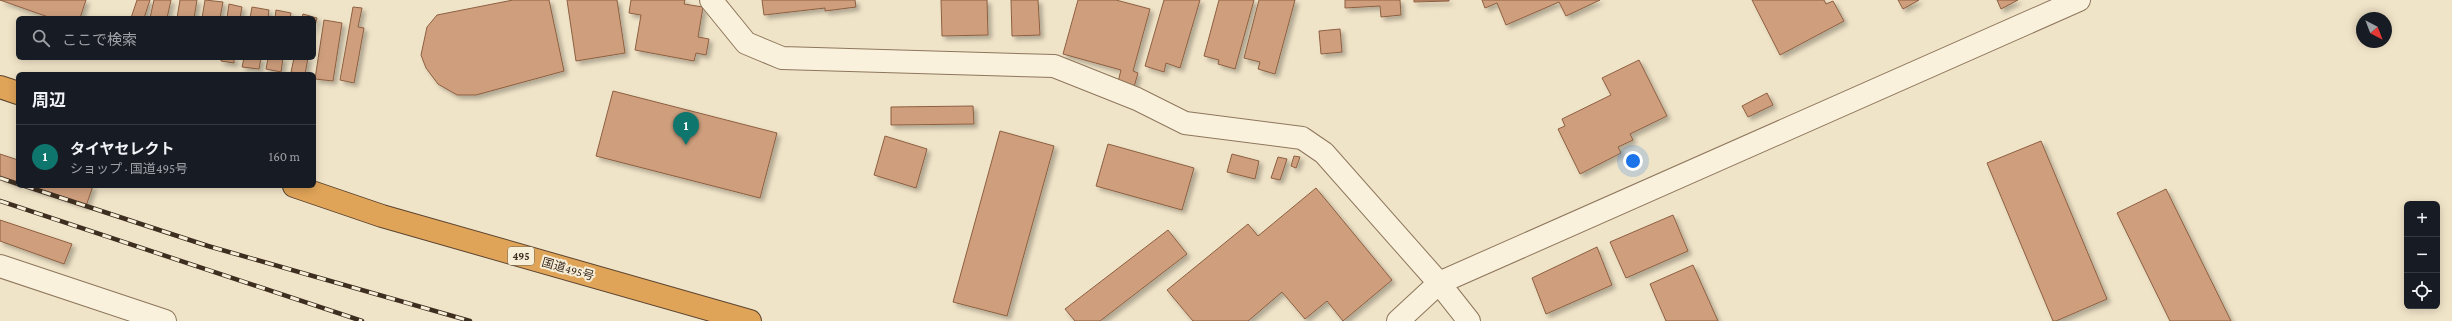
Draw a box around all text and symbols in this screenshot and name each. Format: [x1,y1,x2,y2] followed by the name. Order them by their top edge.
[2356,12,2392,48] north arrow
[16,16,316,60] search box
[30,27,52,49] icon: search
[62,32,137,48] text: ここで検索
[32,91,66,110] text: 周辺
[673,112,699,145] pin: 1
[70,141,175,157] text: タイヤセレクト
[43,149,47,164] text: 1
[269,149,300,164] text: 160 m
[1623,151,1643,171] your location
[70,161,188,176] text: ショップ · 国道495号
[2404,201,2440,309] map controls
[2404,201,2440,237] button: +
[2404,237,2440,273] button: −
[508,247,534,265] road number: 495
[540,255,596,283] street label: 国道495号
[2404,273,2440,309] button: locate

